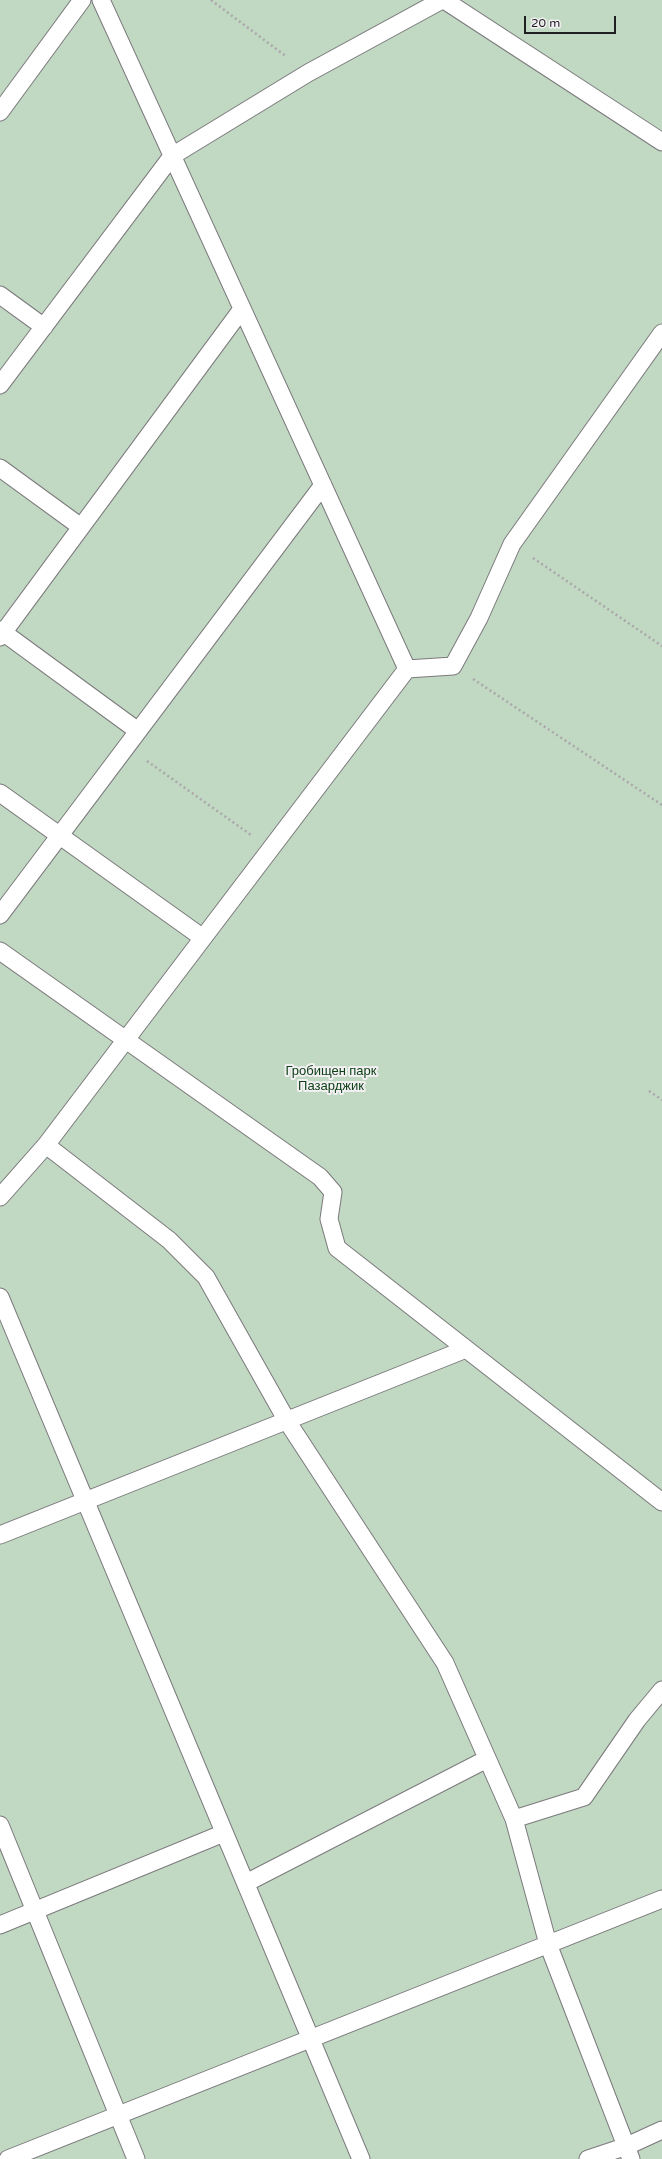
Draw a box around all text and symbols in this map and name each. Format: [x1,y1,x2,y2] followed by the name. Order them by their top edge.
[526,8,618,34] scale bar
[531,16,560,30] text: 20 m
[285,1064,377,1095] park label: Гробищен парк Пазарджик

